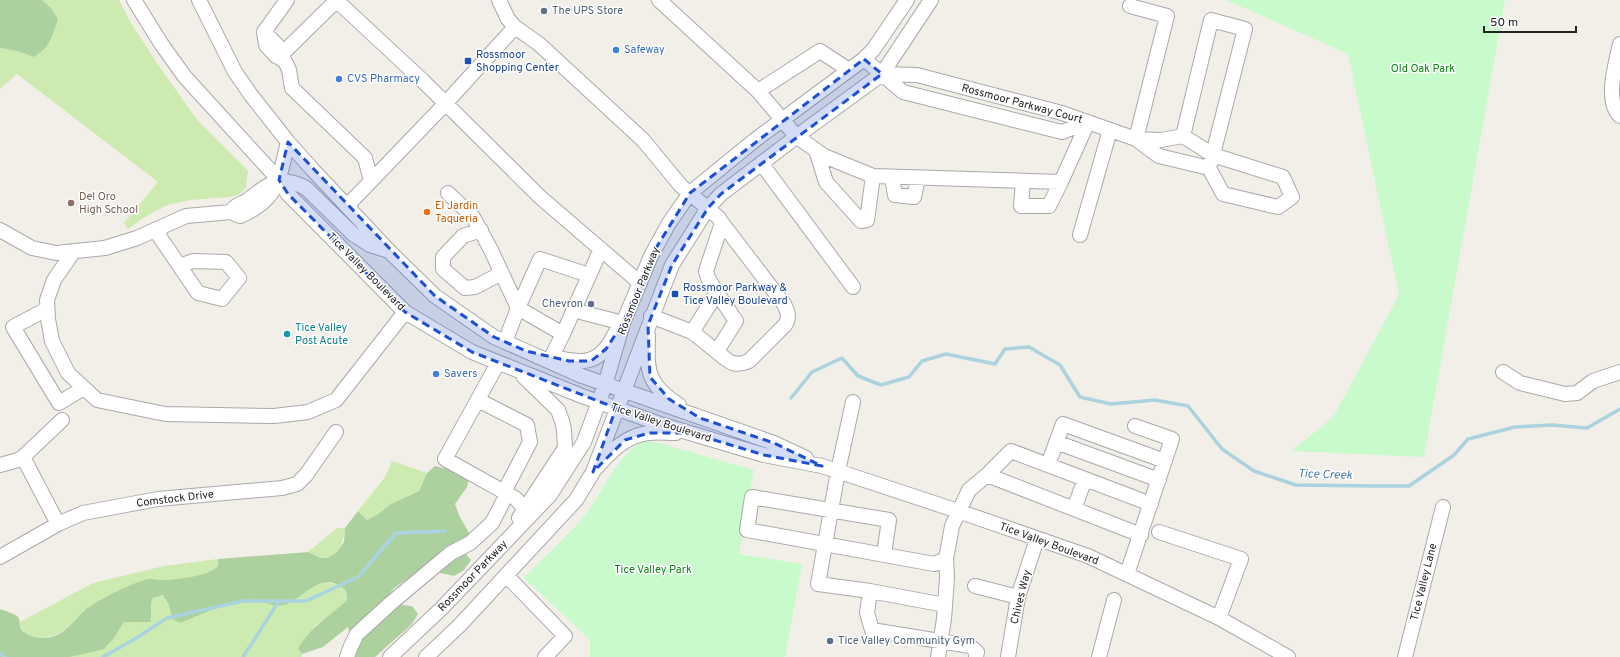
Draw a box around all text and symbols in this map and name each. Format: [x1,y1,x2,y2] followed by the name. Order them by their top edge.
[552,4,623,18] place label: The UPS Store
[539,6,549,16] marker: The UPS Store
[1484,8,1576,34] scale bar
[1490,15,1518,31] text: 50 m
[624,43,665,57] place label: Safeway
[611,45,621,55] marker: Safeway
[476,48,560,75] place label: Rossmoor Shopping Center
[463,56,473,66] marker: Rossmoor Shopping Center
[1391,62,1455,76] park label: Old Oak Park
[347,72,420,86] place label: CVS Pharmacy
[334,74,344,84] marker: CVS Pharmacy
[960,81,1084,127] street label: Rossmoor Parkway Court
[79,190,138,217] place label: Del Oro High School
[66,198,76,208] marker: Del Oro High School
[435,199,478,226] place label: El Jardin Taqueria
[422,207,432,217] marker: El Jardin Taqueria
[324,230,408,314] street label: Tice Valley Boulevard
[615,245,663,337] street label: Rossmoor Parkway
[683,281,788,308] place label: Rossmoor Parkway & Tice Valley Boulevard
[670,289,680,299] marker: Rossmoor Parkway & Tice Valley Boulevard
[542,297,583,311] place label: Chevron
[586,299,596,309] marker: Chevron
[295,321,348,348] place label: Tice Valley Post Acute
[282,329,292,339] marker: Tice Valley Post Acute
[444,367,477,381] place label: Savers
[431,369,441,379] marker: Savers
[609,400,713,446] street label: Tice Valley Boulevard
[1297,466,1353,484] water label: Tice Creek
[135,487,215,511] street label: Comstock Drive
[997,520,1101,568] street label: Tice Valley Boulevard
[435,537,511,615] street label: Rossmoor Parkway
[1408,542,1440,622] street label: Tice Valley Lane
[614,563,692,577] park label: Tice Valley Park
[1007,568,1035,626] street label: Chives Way
[838,634,975,648] place label: Tice Valley Community Gym
[825,636,835,646] marker: Tice Valley Community Gym

